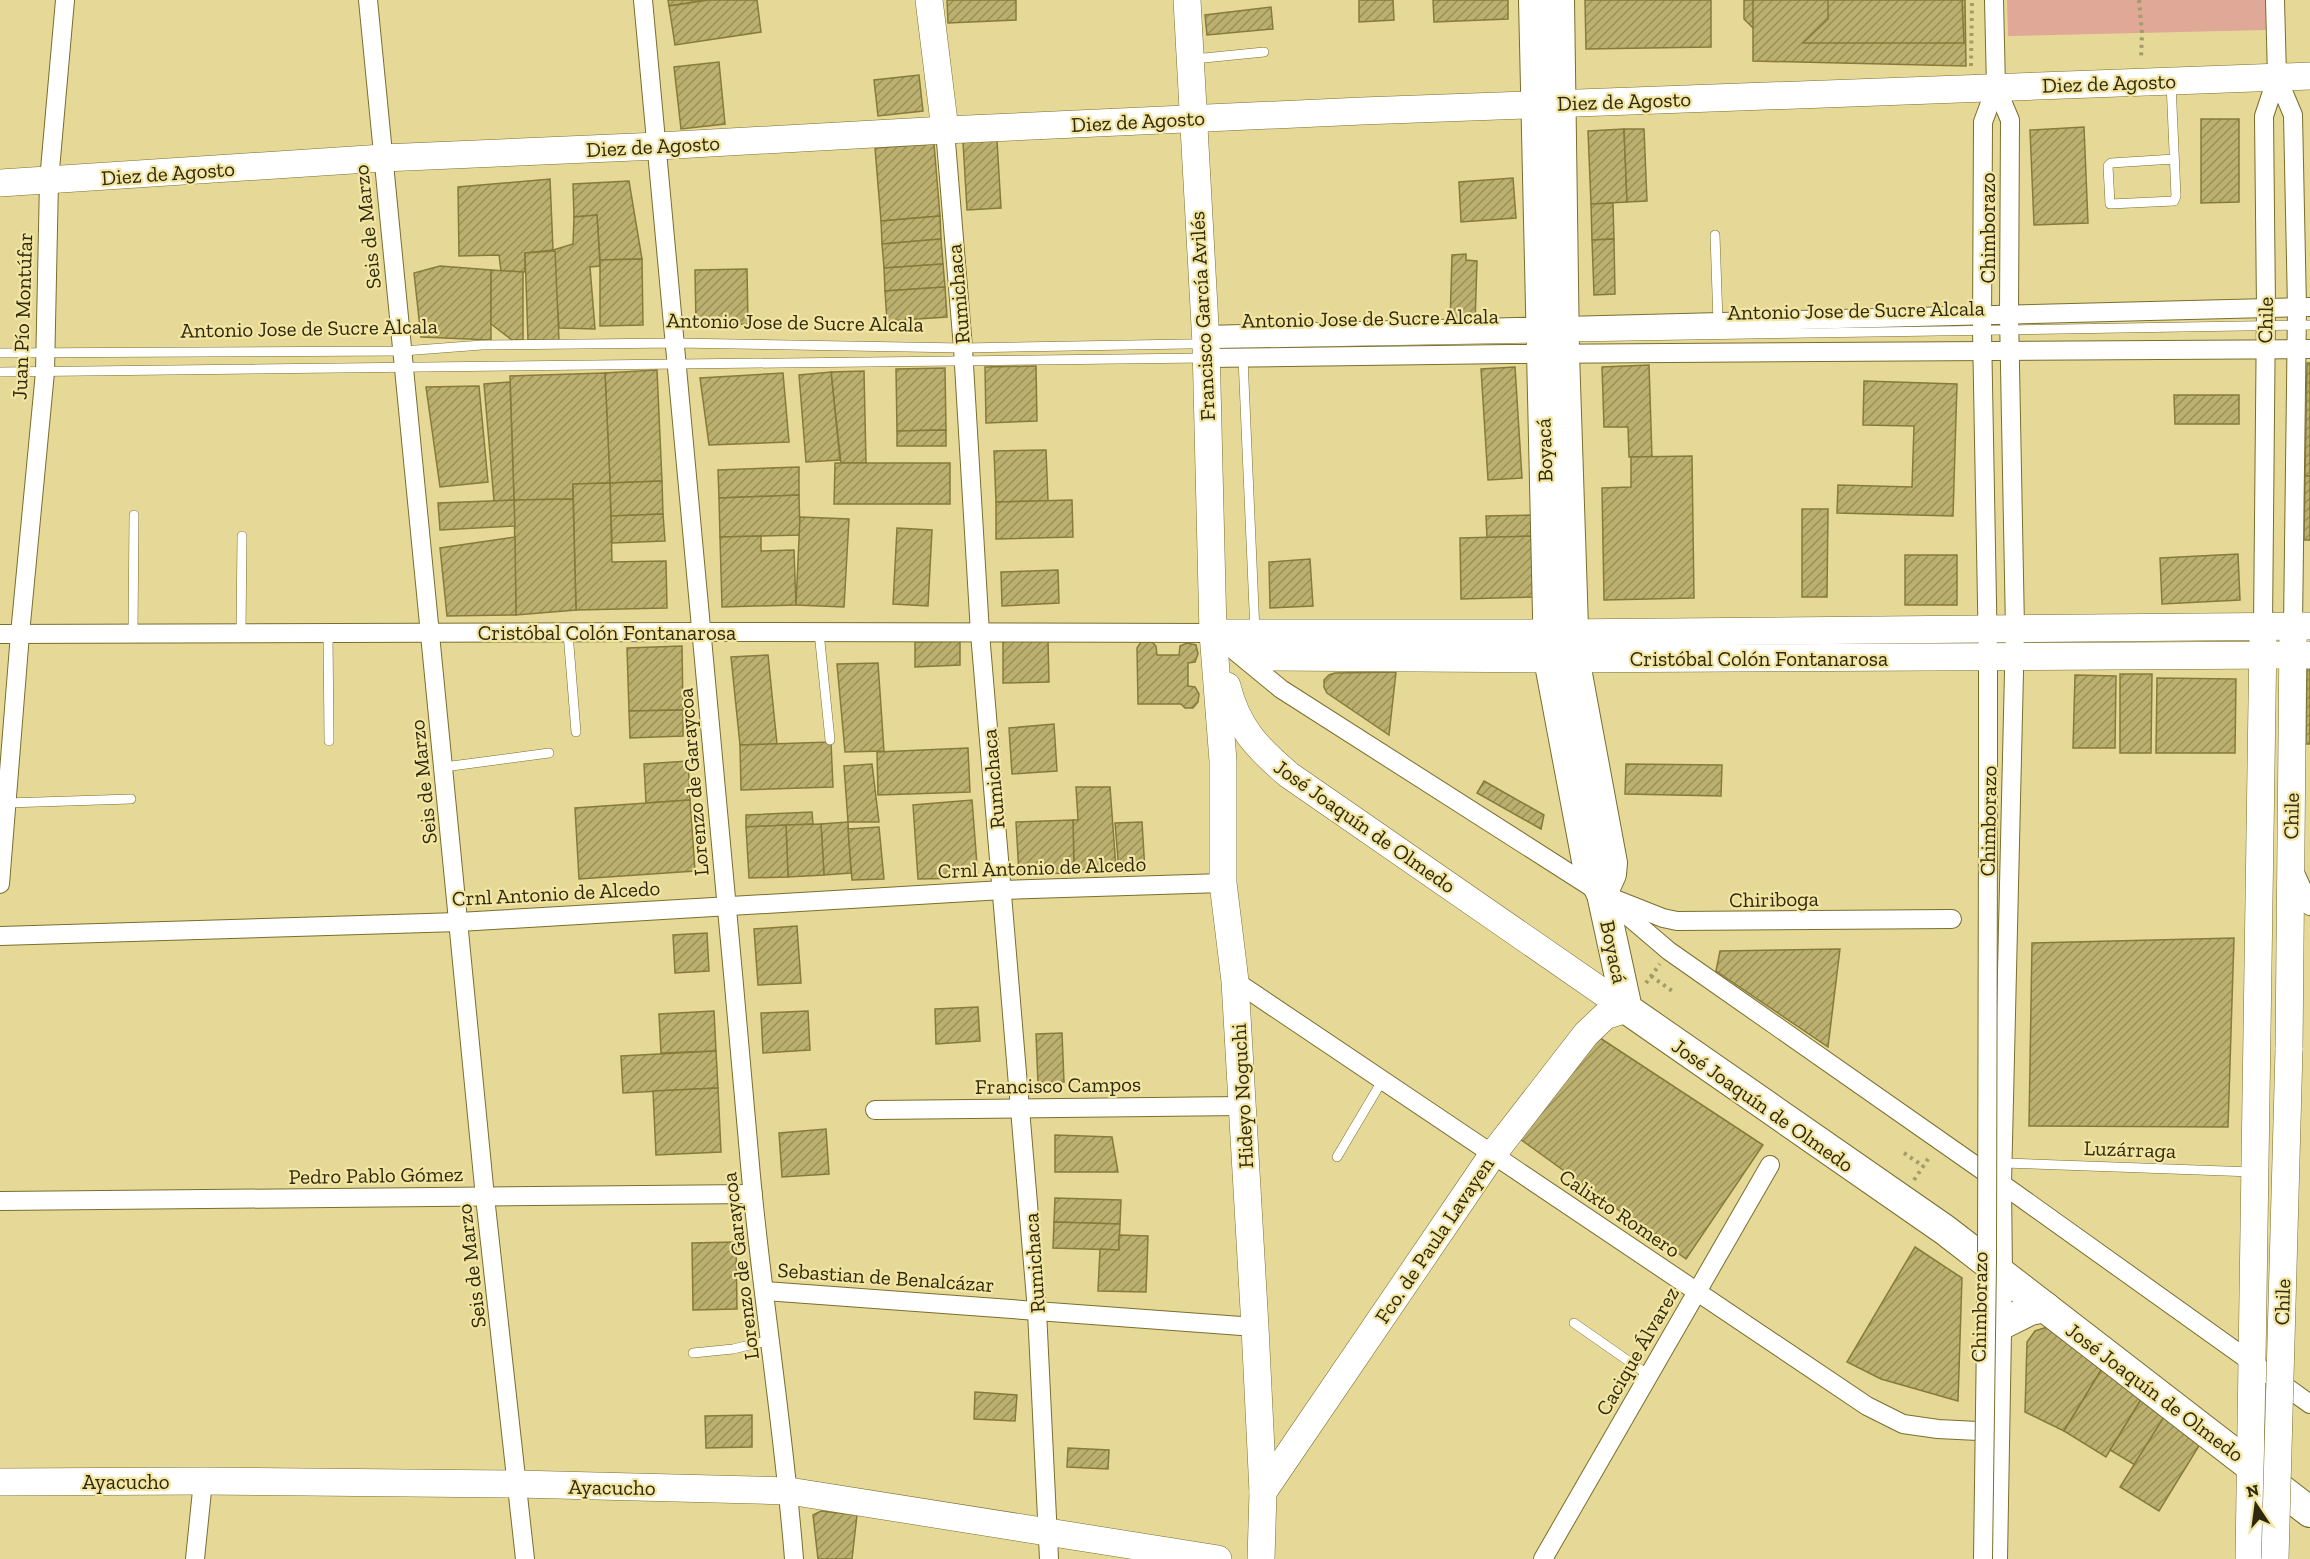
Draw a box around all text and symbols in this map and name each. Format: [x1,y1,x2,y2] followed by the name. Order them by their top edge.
[2042,68,2176,98] street label: Diez de Agosto
[1557,86,1691,116] street label: Diez de Agosto
[1070,105,1206,137] street label: Diez de Agosto
[585,130,721,162] street label: Diez de Agosto
[100,156,236,190] street label: Diez de Agosto
[348,164,386,290] street label: Seis de Marzo
[1975,173,2000,283] street label: Chimborazo
[1184,211,1220,421] street label: Francisco García Avilés
[7,232,37,400] street label: Juan Pío Montúfar
[941,243,975,345] street label: Rumichaca
[1727,295,1985,325] street label: Antonio Jose de Sucre Alcala
[2252,296,2278,344] street label: Chile
[1241,303,1499,333] street label: Antonio Jose de Sucre Alcala
[666,307,924,337] street label: Antonio Jose de Sucre Alcala
[180,313,438,343] street label: Antonio Jose de Sucre Alcala
[1530,418,1558,482] street label: Boyacá
[478,620,736,645] street label: Cristóbal Colón Fontanarosa
[1630,646,1888,671] street label: Cristóbal Colón Fontanarosa
[672,687,714,877] street label: Lorenzo de Garaycoa
[404,719,442,845] street label: Seis de Marzo
[976,728,1010,830] street label: Rumichaca
[1269,754,1461,898] street label: José Joaquín de Olmedo
[1975,765,2001,877] street label: Chimborazo
[2278,792,2304,840] street label: Chile
[937,851,1147,883] street label: Crnl Antonio de Alcedo
[451,875,661,911] street label: Crnl Antonio de Alcedo
[1729,886,1819,912] street label: Chiriboga
[1595,918,1633,986] street label: Boyacá
[1226,1023,1258,1169] street label: Hideyo Noguchi
[1667,1033,1859,1177] street label: José Joaquín de Olmedo
[975,1071,1141,1099] street label: Francisco Campos
[2083,1135,2177,1163] street label: Luzárraga
[1369,1152,1499,1328] street label: Fco. de Paula Lavayen
[288,1161,464,1189] street label: Pedro Pablo Gómez
[1555,1163,1685,1263] street label: Calixto Romero
[716,1171,764,1361] street label: Lorenzo de Garaycoa
[451,1203,491,1329] street label: Seis de Marzo
[1018,1212,1050,1314] street label: Rumichaca
[1966,1251,1992,1363] street label: Chimborazo
[777,1257,995,1297] street label: Sebastian de Benalcázar
[2269,1278,2295,1326] street label: Chile
[1590,1282,1684,1420] street label: Cacique Álvarez
[2061,1317,2249,1467] street label: José Joaquín de Olmedo
[82,1469,170,1494] street label: Ayacucho
[568,1474,656,1500] street label: Ayacucho
[2226,1475,2286,1535] north arrow
[2245,1480,2261,1501] text: N

